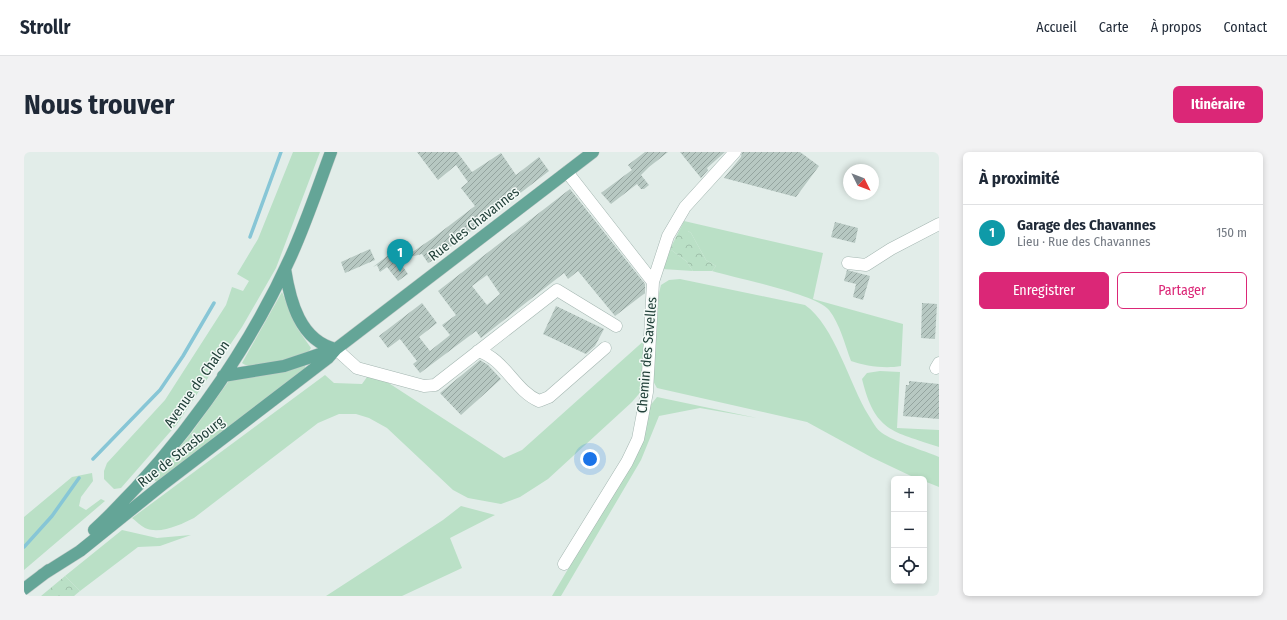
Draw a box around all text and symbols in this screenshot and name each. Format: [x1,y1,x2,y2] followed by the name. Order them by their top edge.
[20,16,70,39] text: Strollr
[1036,19,1077,36] text: Accueil
[1099,19,1129,36] text: Carte
[1151,19,1202,36] text: À propos
[1224,19,1267,36] text: Contact
[1173,86,1263,123] button: Itinéraire
[24,88,175,121] text: Nous trouver
[843,164,879,200] north arrow
[979,168,1060,189] text: À proximité
[425,183,523,265] street label: Rue des Chavannes
[1017,216,1156,234] text: Garage des Chavannes
[989,225,995,240] text: 1
[1216,225,1247,240] text: 150 m
[1017,234,1151,249] text: Lieu · Rue des Chavannes
[387,239,413,272] pin: 1
[979,272,1109,309] button: Enregistrer
[1117,272,1247,309] button: Partager
[633,296,661,414] street label: Chemin des Savelles
[161,337,233,431] street label: Avenue de Chalon
[134,413,228,491] street label: Rue de Strasbourg
[580,449,600,469] your location
[891,476,927,584] map controls
[891,476,927,512] button: +
[891,512,927,548] button: −
[891,548,927,584] button: locate

